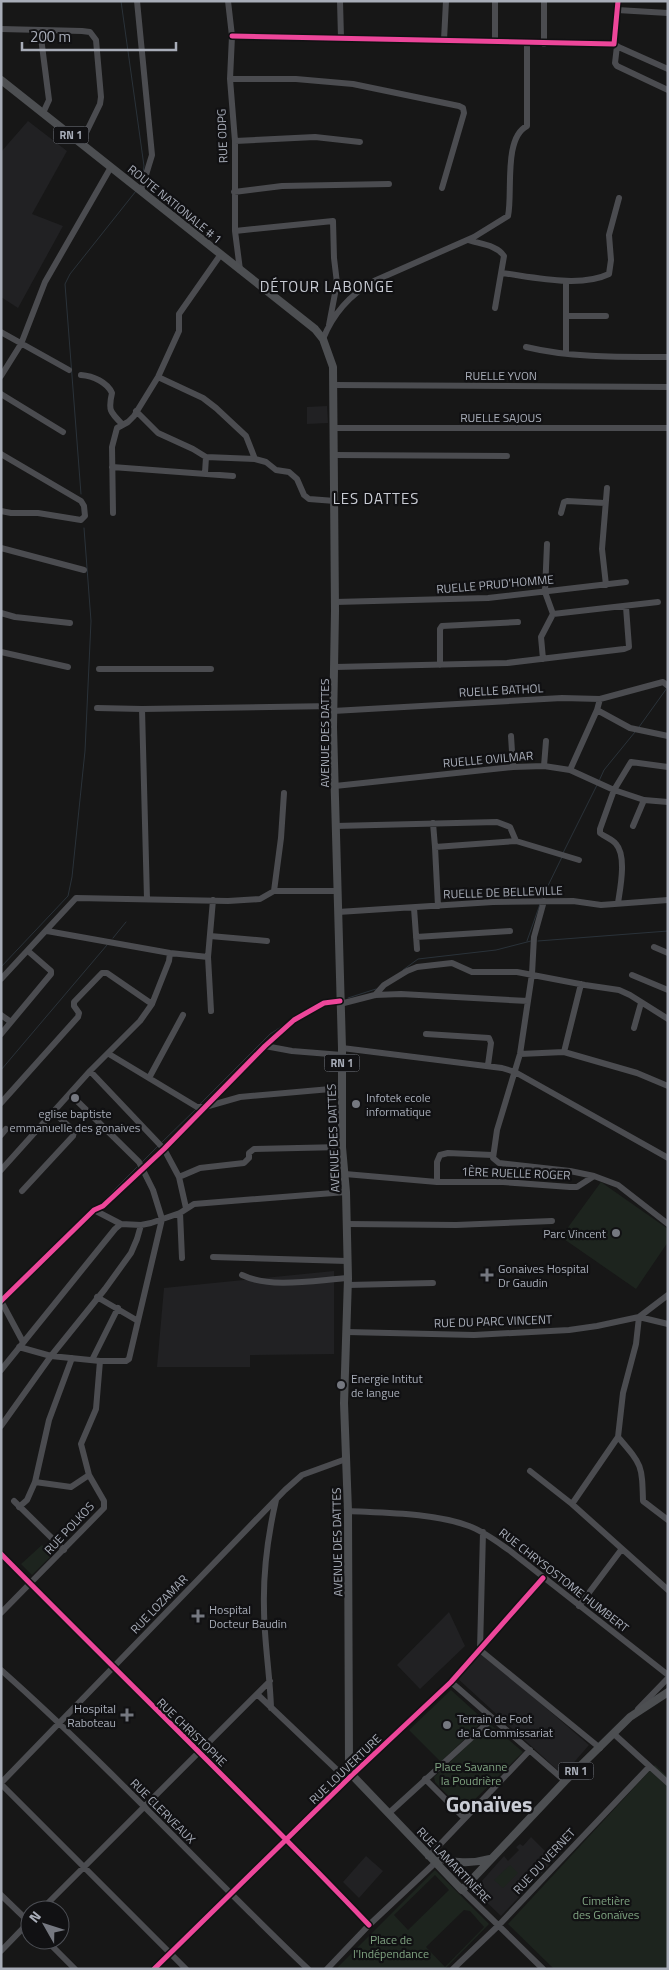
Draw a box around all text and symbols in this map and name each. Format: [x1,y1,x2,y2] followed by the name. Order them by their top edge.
[22,20,176,52] scale bar
[30,25,71,48] text: 200 m
[212,108,232,164] street label: RUE ODPG
[54,126,88,144] road number: RN 1
[124,160,226,248] street label: ROUTE NATIONALE # 1
[260,275,394,298] district label: DÉTOUR LABONGE
[465,366,537,385] street label: RUELLE YVON
[460,408,542,427] street label: RUELLE SAJOUS
[333,487,419,510] district label: LES DATTES
[435,569,555,599] street label: RUELLE PRUD'HOMME
[458,678,544,702] street label: RUELLE BATHOL
[315,679,334,787] street label: AVENUE DES DATTES
[442,746,534,772] street label: RUELLE OVILMAR
[443,880,564,904] street label: RUELLE DE BELLEVILLE
[324,1054,360,1072] road number: RN 1
[322,1083,344,1193] street label: AVENUE DES DATTES
[366,1088,431,1121] place label: Infotek ecole informatique
[69,1092,81,1104] marker: eglise baptiste emmanuelle des gonaives
[350,1098,362,1110] marker: Infotek ecole informatique
[10,1104,141,1137] place label: eglise baptiste emmanuelle des gonaives
[461,1162,571,1184] street label: 1ÈRE RUELLE ROGER
[543,1224,607,1243] place label: Parc Vincent
[610,1227,622,1239] marker: Parc Vincent
[498,1259,589,1292] place label: Gonaives Hospital Dr Gaudin
[480,1268,494,1282] marker: Gonaives Hospital Dr Gaudin
[433,1309,553,1333] street label: RUE DU PARC VINCENT
[351,1369,423,1402] place label: Energie Intitut de langue
[335,1379,347,1391] marker: Energie Intitut de langue
[327,1487,347,1597] street label: AVENUE DES DATTES
[39,1497,99,1559] street label: RUE POLKOS
[495,1523,634,1637] street label: RUE CHRYSOSTOME HUMBERT
[126,1570,192,1638] street label: RUE LOZAMAR
[209,1600,287,1633] place label: Hospital Docteur Baudin
[191,1609,205,1623] marker: Hospital Docteur Baudin
[152,1693,232,1771] street label: RUE CHRISTOPHE
[67,1699,116,1732] place label: Hospital Raboteau
[120,1708,134,1722] marker: Hospital Raboteau
[457,1709,554,1742] place label: Terrain de Foot de la Commissariat
[441,1719,453,1731] marker: Terrain de Foot de la Commissariat
[304,1729,386,1809] street label: RUE LOUVERTURE
[435,1757,507,1790] park label: Place Savanne la Poudrière
[558,1762,594,1780] road number: RN 1
[126,1774,200,1848] street label: RUE CLERVEAUX
[446,1787,532,1821] district label: Gonaïves
[412,1822,496,1908] street label: RUE LAMARTINÈRE
[508,1823,580,1898] street label: RUE DU VERNET
[573,1891,640,1924] park label: Cimetière des Gonaïves
[20,1900,70,1950] north arrow
[23,1906,46,1927] text: N
[353,1930,429,1963] park label: Place de l'Indépendance

